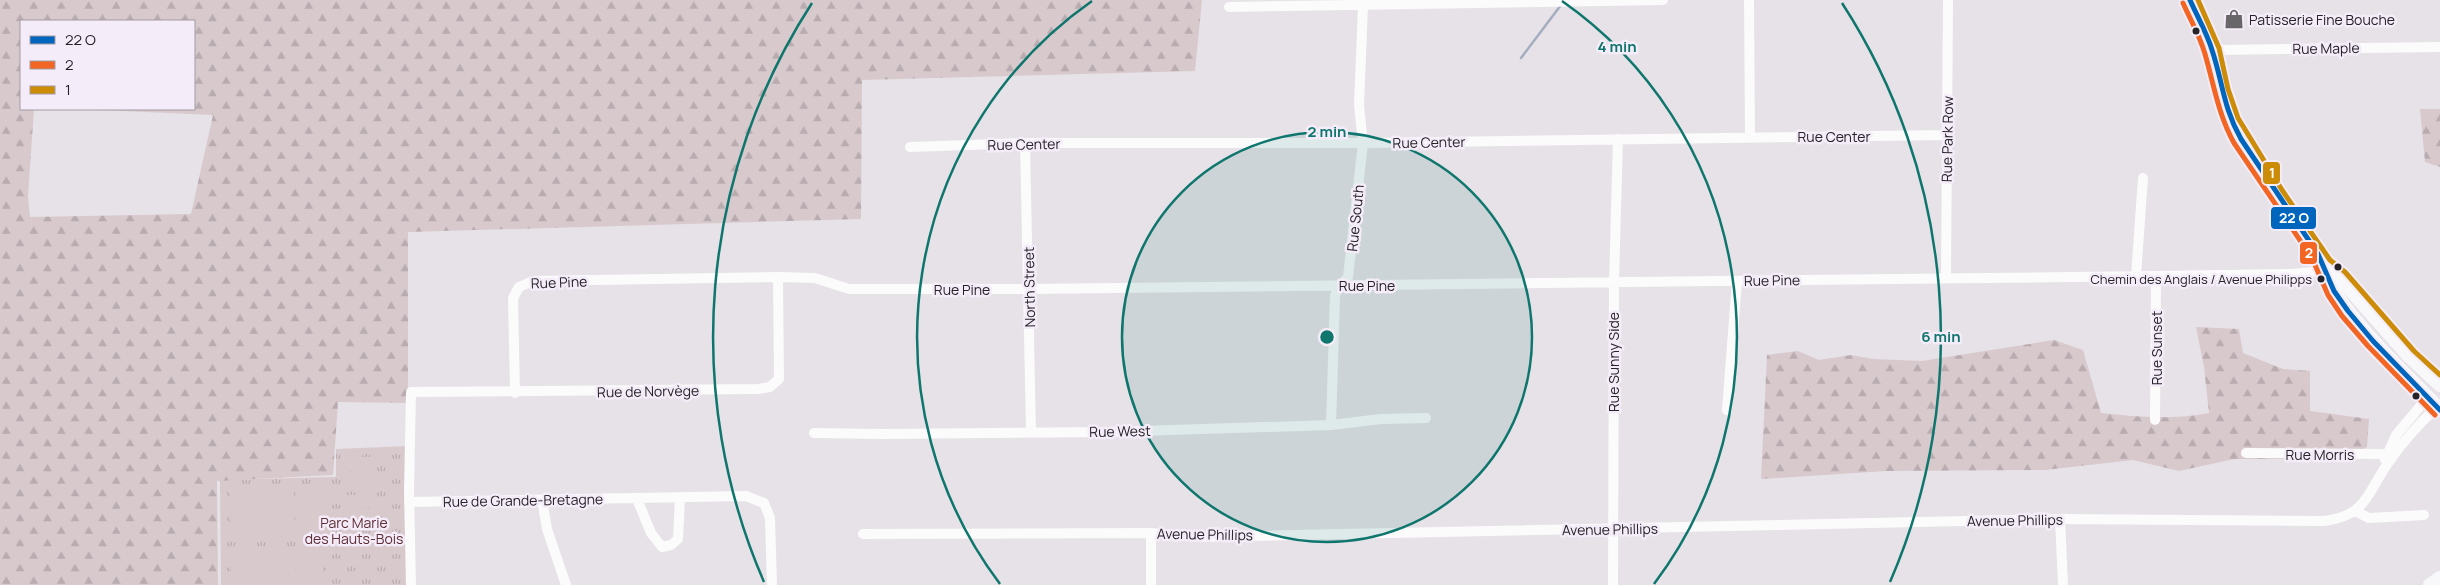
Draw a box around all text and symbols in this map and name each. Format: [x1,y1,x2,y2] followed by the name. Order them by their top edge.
[2223,8,2245,30] shop icon: Patisserie Fine Bouche
[2249,10,2395,29] place label: Patisserie Fine Bouche
[20,20,195,110] legend
[2191,26,2201,36] unlabelled marker
[65,29,96,50] text: 22 O
[1597,36,1637,57] text: 4 min
[2292,38,2360,58] street label: Rue Maple
[65,54,74,75] text: 2
[65,79,71,100] text: 1
[1937,95,1957,182] street label: Rue Park Row
[1307,121,1347,142] text: 2 min
[1798,127,1871,146] street label: Rue Center
[1392,132,1466,152] street label: Rue Center
[987,134,1061,154] street label: Rue Center
[2262,161,2281,185] line badge: 1
[2269,163,2275,182] text: 1
[1342,184,1368,252] street label: Rue South
[2270,206,2317,230] line badge: 22 O
[2279,208,2309,227] text: 22 O
[2299,241,2318,265] line badge: 2
[2305,243,2313,262] text: 2
[1019,246,1039,328] street label: North Street
[2333,262,2343,272] unlabelled marker
[1744,270,1800,290] street label: Rue Pine
[2091,270,2312,288] place label: Chemin des Anglais / Avenue Philipps
[531,272,587,292] street label: Rue Pine
[2316,274,2326,284] marker: Chemin des Anglais / Avenue Philipps
[1339,276,1395,295] street label: Rue Pine
[934,280,990,299] street label: Rue Pine
[2147,310,2166,385] street label: Rue Sunset
[1604,312,1623,412] street label: Rue Sunny Side
[1921,326,1961,347] text: 6 min
[1318,328,1336,346] centre of rings
[597,381,699,401] street label: Rue de Norvège
[2411,391,2421,401] unlabelled marker
[1089,421,1151,441] street label: Rue West
[2286,445,2354,464] street label: Rue Morris
[443,489,603,511] street label: Rue de Grande-Bretagne
[1967,510,2063,530] street label: Avenue Phillips
[305,513,403,548] park label: Parc Marie des Hauts-Bois
[1562,519,1658,539] street label: Avenue Phillips
[1157,524,1253,544] street label: Avenue Phillips

